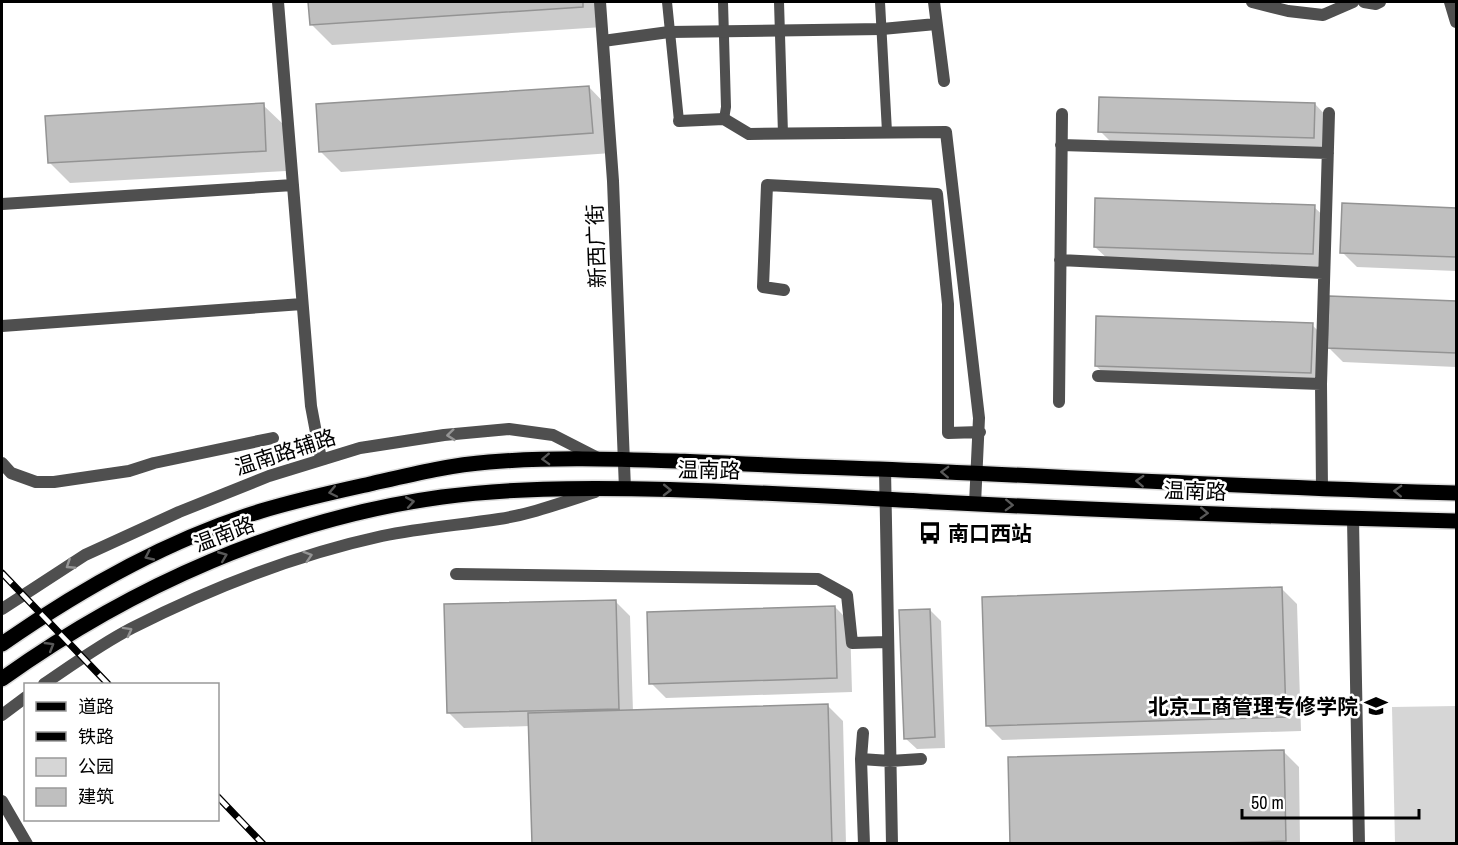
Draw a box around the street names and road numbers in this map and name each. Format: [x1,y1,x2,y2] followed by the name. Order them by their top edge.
[580,204,612,288] street label: 新西广街
[231,422,339,482] street label: 温南路辅路
[677,455,741,485] street label: 温南路
[1163,475,1227,507] street label: 温南路
[189,509,259,559] street label: 温南路

